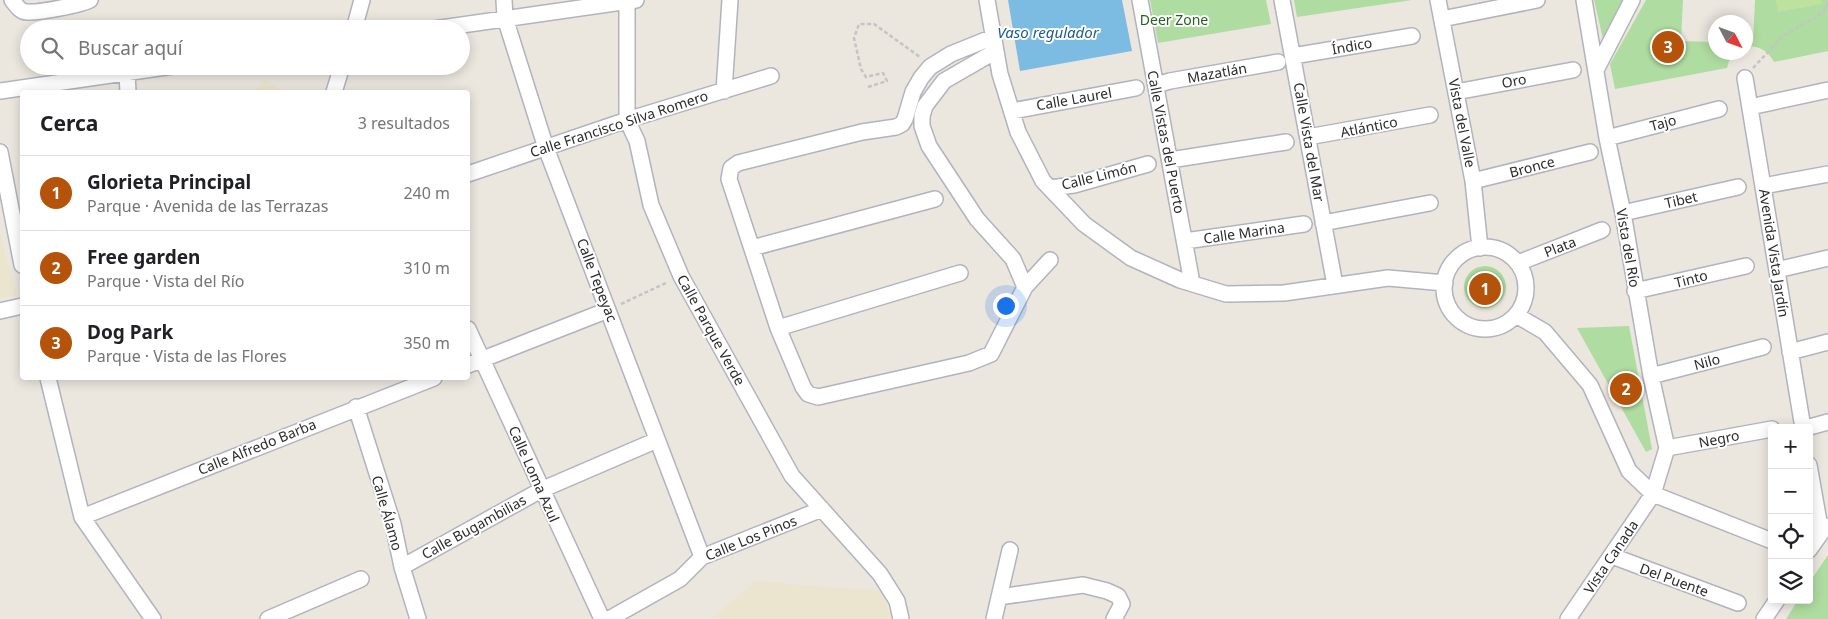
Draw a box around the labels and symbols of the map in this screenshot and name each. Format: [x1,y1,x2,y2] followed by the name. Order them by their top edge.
[1140,10,1208,29] park label: Deer Zone
[1708,15,1753,60] north arrow
[997,22,1100,42] water label: Vaso regulador
[1652,28,1684,66] pin: 3
[1330,33,1374,58] street label: Índico
[1186,58,1248,87] street label: Mazatlán
[1143,69,1190,215] street label: Calle Vistas del Puerto
[1500,69,1528,92] street label: Oro
[1445,77,1480,169] street label: Vista del Valle
[1290,81,1329,203] street label: Calle Vista del Mar
[1035,83,1113,114] street label: Calle Laurel
[527,86,710,161] street label: Calle Francisco Silva Romero
[1648,110,1678,135] street label: Tajo
[1339,112,1399,141] street label: Atlántico
[1507,151,1557,182] street label: Bronce
[1059,157,1138,194] street label: Calle Limón
[1663,187,1699,212] street label: Tibet
[1755,187,1794,318] street label: Avenida Vista Jardín
[1612,207,1645,289] street label: Vista del Río
[1202,217,1286,248] street label: Calle Marina
[1541,232,1579,261] street label: Plata
[573,235,622,325] street label: Calle Tepeyac
[1672,265,1709,292] street label: Tinto
[1469,270,1501,308] pin: 1
[673,271,750,389] street label: Calle Parque Verde
[993,293,1019,319] your location
[1692,349,1722,374] street label: Nilo
[1610,370,1642,408] pin: 2
[195,414,319,479] street label: Calle Alfredo Barba
[505,423,564,525] street label: Calle Loma Azul
[1697,425,1741,452] street label: Negro
[368,473,407,553] street label: Calle Álamo
[418,490,530,563] street label: Calle Bugambilias
[702,510,800,565] street label: Calle Los Pinos
[1579,516,1642,597] street label: Vista Canada
[1637,558,1711,601] street label: Del Puente

